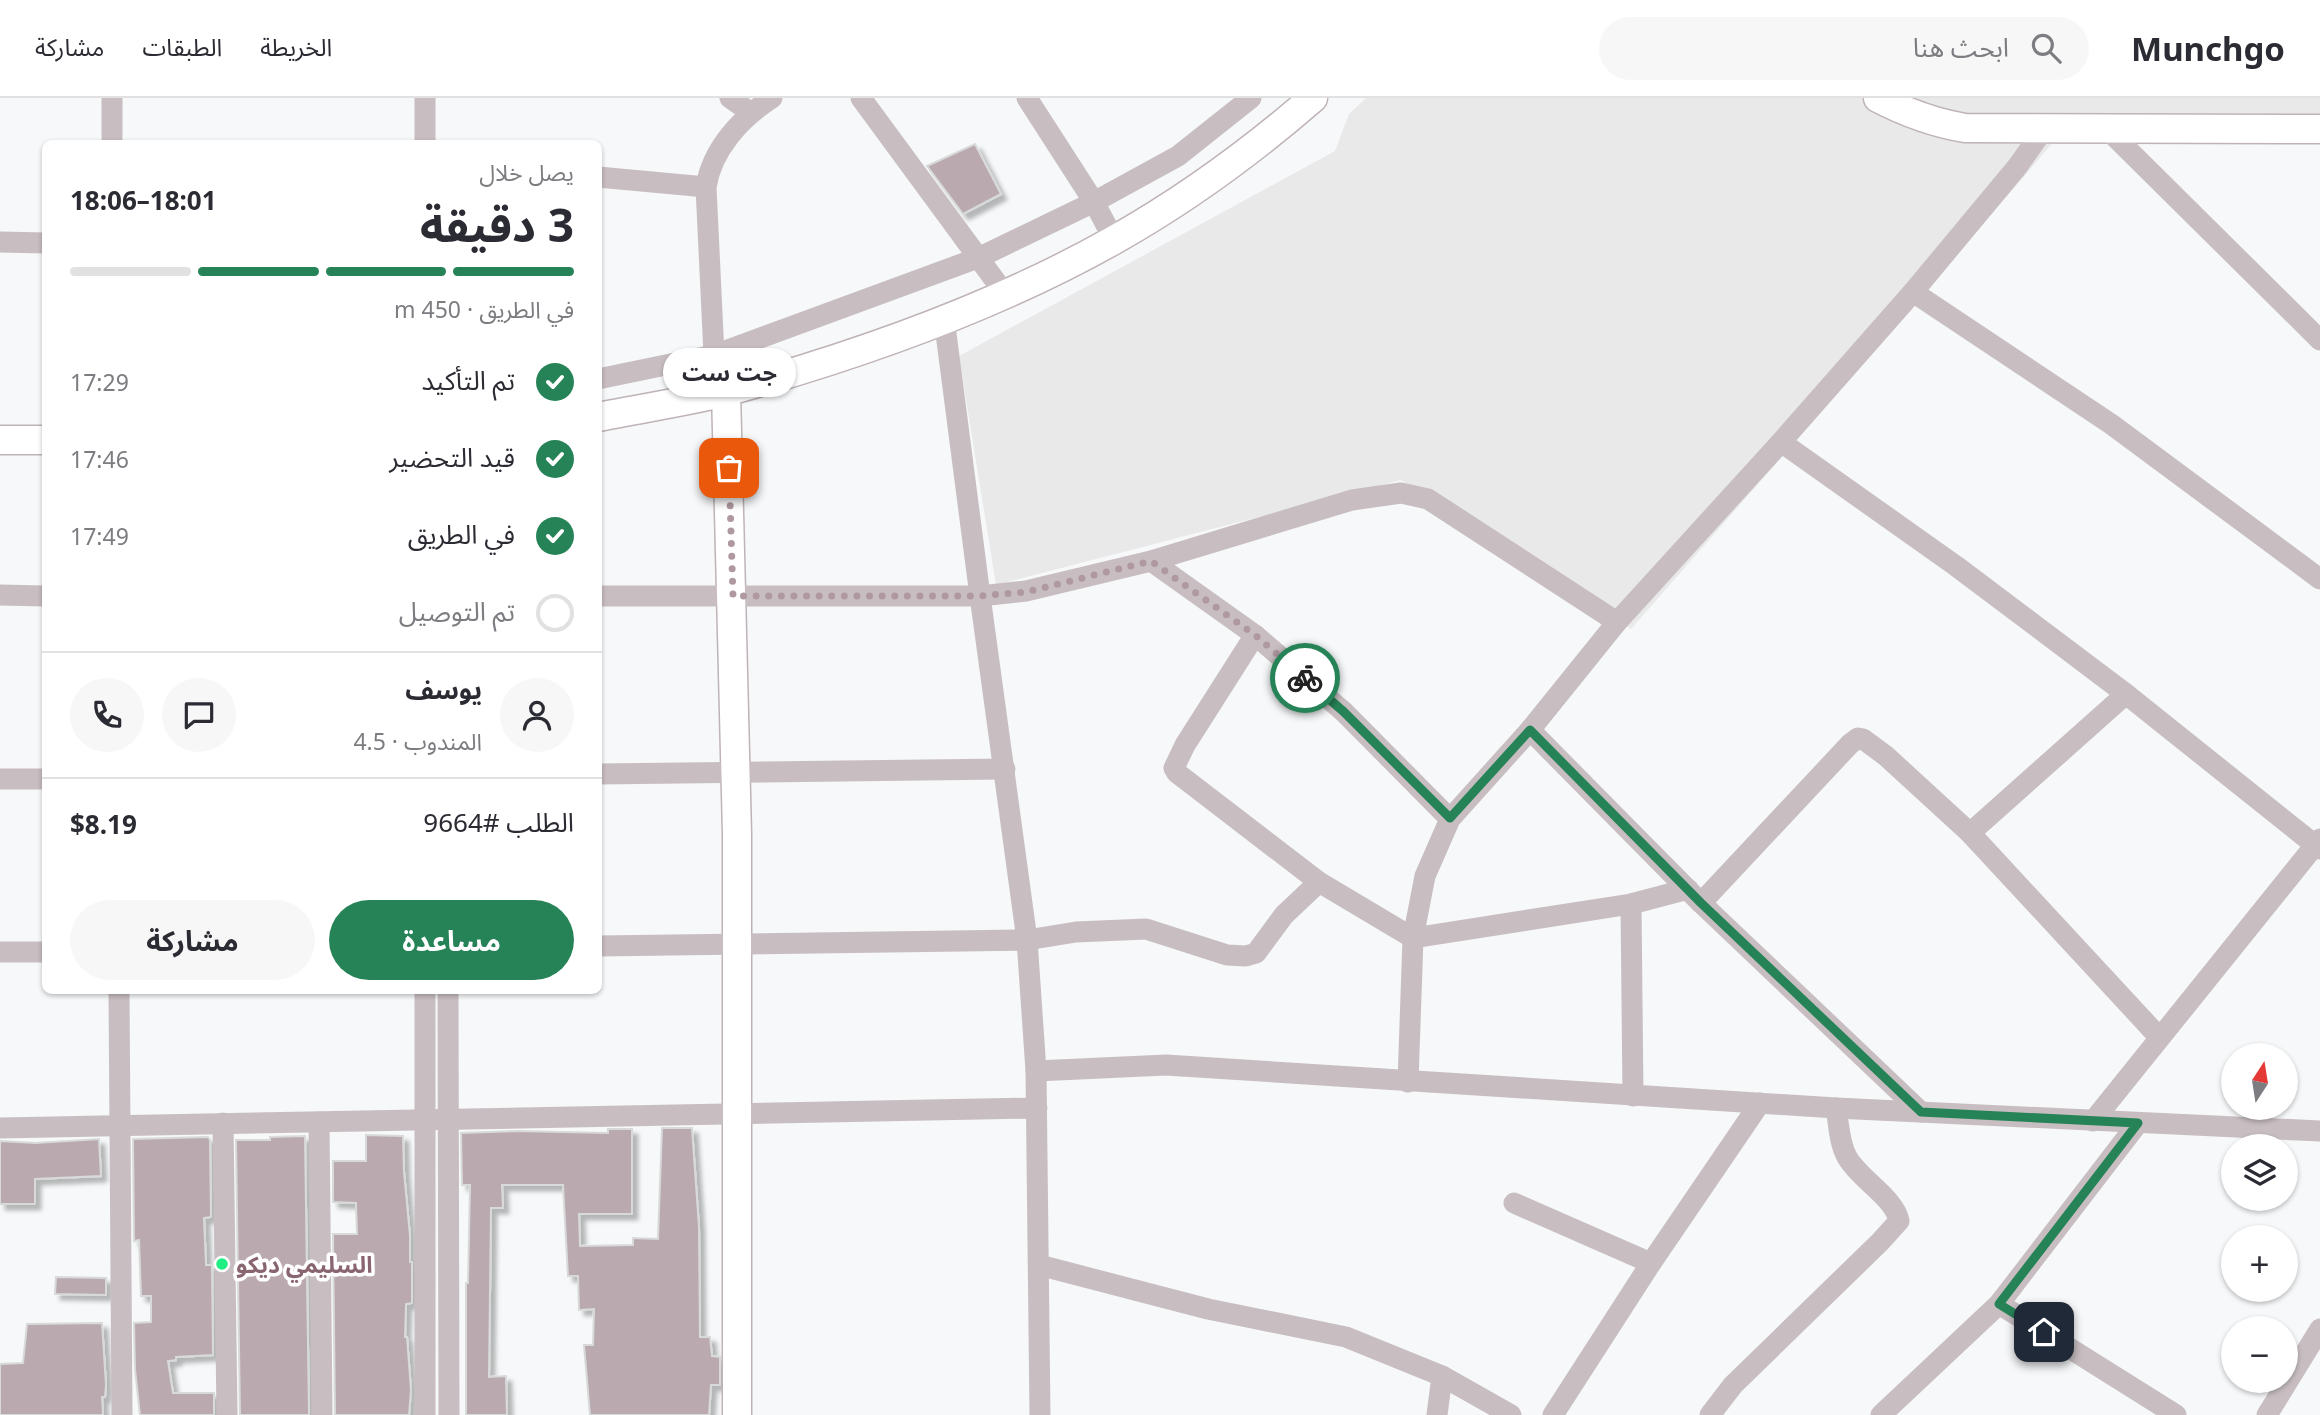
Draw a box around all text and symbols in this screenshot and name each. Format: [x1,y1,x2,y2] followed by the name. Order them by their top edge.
[1599,17,2089,80] search box
[2131,26,2285,71] text: Munchgo
[1913,29,2009,65] text: ابحث هنا
[2027,29,2065,67] icon: search
[35,30,104,63] text: مشاركة
[142,30,222,63] text: الطبقات
[260,30,332,63] text: الخريطة
[479,156,574,188] text: يصل خلال
[70,182,217,218] text: 18:01–18:06
[420,193,574,255] text: 3 دقيقة
[394,293,574,325] text: في الطريق · 450 m
[662,349,796,398] callout: جت ست
[682,356,777,388] text: جت ست
[421,362,515,398] text: تم التأكيد
[536,363,574,401] icon: check
[70,366,129,398] text: 17:29
[699,438,759,498] pin
[389,439,515,475] text: قيد التحضير
[536,440,574,478] icon: check
[70,443,129,475] text: 17:46
[710,449,748,487] icon: bag
[408,516,515,552] text: في الطريق
[536,517,574,555] icon: check
[70,520,129,552] text: 17:49
[399,593,515,629] text: تم التوصيل
[1270,643,1340,713] courier
[1286,659,1324,697] icon: bike
[405,671,482,707] text: يوسف
[70,678,144,752] button: phone
[162,678,236,752] button: chat
[500,678,574,752] button: person
[353,725,482,757] text: المندوب · 4.5
[423,804,574,840] text: الطلب #9664
[70,806,137,842] text: $8.19
[70,900,315,980] button: مشاركة
[329,900,574,980] button: مساعدة
[2221,1043,2298,1120] north arrow
[2221,1043,2298,1393] map controls
[2221,1134,2298,1211] button: layers
[2221,1225,2298,1302] button: +
[236,1248,372,1283] place label: السليمي ديكو
[214,1256,230,1272] marker: السليمي ديكو
[2014,1302,2074,1362] pin
[2025,1313,2063,1351] icon: home
[2221,1316,2298,1393] button: −

